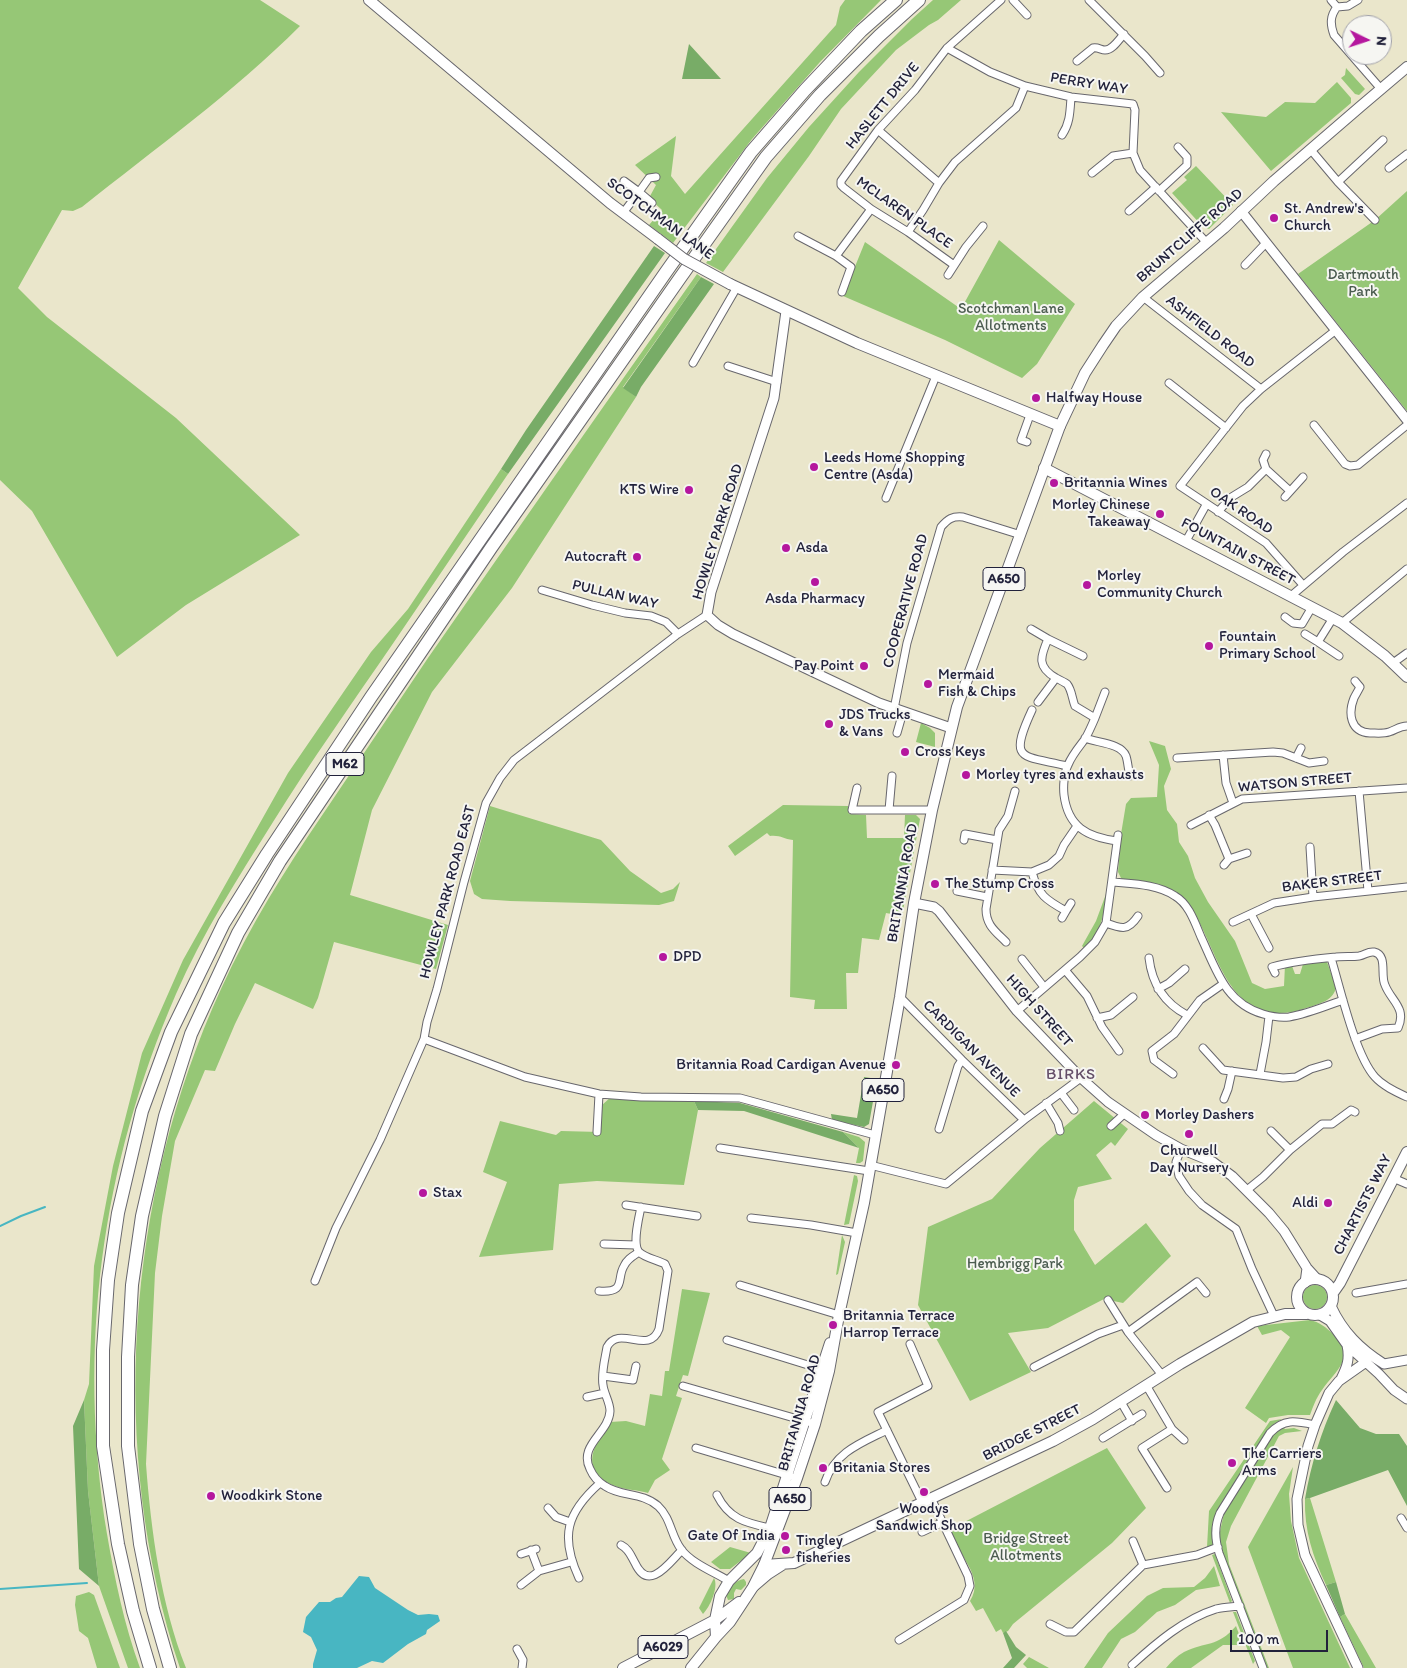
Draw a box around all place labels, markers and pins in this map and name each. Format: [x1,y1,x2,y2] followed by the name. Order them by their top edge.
[1284,200,1364,235] place label: St. Andrew's Church
[1268,212,1280,224] marker: St. Andrew's Church
[1046,389,1142,407] place label: Halfway House
[1030,392,1042,404] marker: Halfway House
[824,449,965,484] place label: Leeds Home Shopping Centre (Asda)
[808,461,820,473] marker: Leeds Home Shopping Centre (Asda)
[1064,474,1167,492] place label: Britannia Wines
[1048,477,1060,489] marker: Britannia Wines
[619,481,679,499] place label: KTS Wire
[683,484,695,496] marker: KTS Wire
[1052,496,1150,531] place label: Morley Chinese Takeaway
[1154,508,1166,520] marker: Morley Chinese Takeaway
[796,539,828,557] place label: Asda
[780,542,792,554] marker: Asda
[564,548,627,566] place label: Autocraft
[631,551,643,563] marker: Autocraft
[1097,567,1222,602] place label: Morley Community Church
[809,576,821,588] marker: Asda Pharmacy
[1081,579,1093,591] marker: Morley Community Church
[765,590,865,608] place label: Asda Pharmacy
[1219,628,1316,663] place label: Fountain Primary School
[1203,640,1215,652] marker: Fountain Primary School
[794,657,854,675] place label: Pay Point
[858,660,870,672] marker: Pay Point
[938,666,1016,701] place label: Mermaid Fish & Chips
[922,678,934,690] marker: Mermaid Fish & Chips
[839,706,910,741] place label: JDS Trucks & Vans
[823,718,835,730] marker: JDS Trucks & Vans
[915,743,985,761] place label: Cross Keys
[899,746,911,758] marker: Cross Keys
[976,766,1144,784] place label: Morley tyres and exhausts
[960,769,972,781] marker: Morley tyres and exhausts
[945,875,1054,893] place label: The Stump Cross
[929,878,941,890] marker: The Stump Cross
[673,948,701,966] place label: DPD
[657,951,669,963] marker: DPD
[676,1056,886,1074] place label: Britannia Road Cardigan Avenue
[890,1059,902,1071] marker: Britannia Road Cardigan Avenue
[1155,1106,1254,1124] place label: Morley Dashers
[1139,1109,1151,1121] marker: Morley Dashers
[1183,1128,1195,1140] marker: Churwell Day Nursery
[1149,1142,1229,1177] place label: Churwell Day Nursery
[433,1184,462,1202] place label: Stax
[417,1187,429,1199] marker: Stax
[1292,1194,1318,1212] place label: Aldi
[1322,1197,1334,1209] marker: Aldi
[843,1307,955,1342] place label: Britannia Terrace Harrop Terrace
[827,1319,839,1331] marker: Britannia Terrace Harrop Terrace
[1242,1445,1322,1480] place label: The Carriers Arms
[1226,1457,1238,1469] marker: The Carriers Arms
[833,1459,930,1477] place label: Britania Stores
[817,1462,829,1474] marker: Britania Stores
[918,1486,930,1498] marker: Woodys Sandwich Shop
[221,1487,322,1505] place label: Woodkirk Stone
[205,1490,217,1502] marker: Woodkirk Stone
[876,1500,972,1535] place label: Woodys Sandwich Shop
[688,1527,775,1545] place label: Gate Of India
[779,1530,791,1542] marker: Gate Of India
[796,1532,851,1567] place label: Tingley fisheries
[780,1544,792,1556] marker: Tingley fisheries

